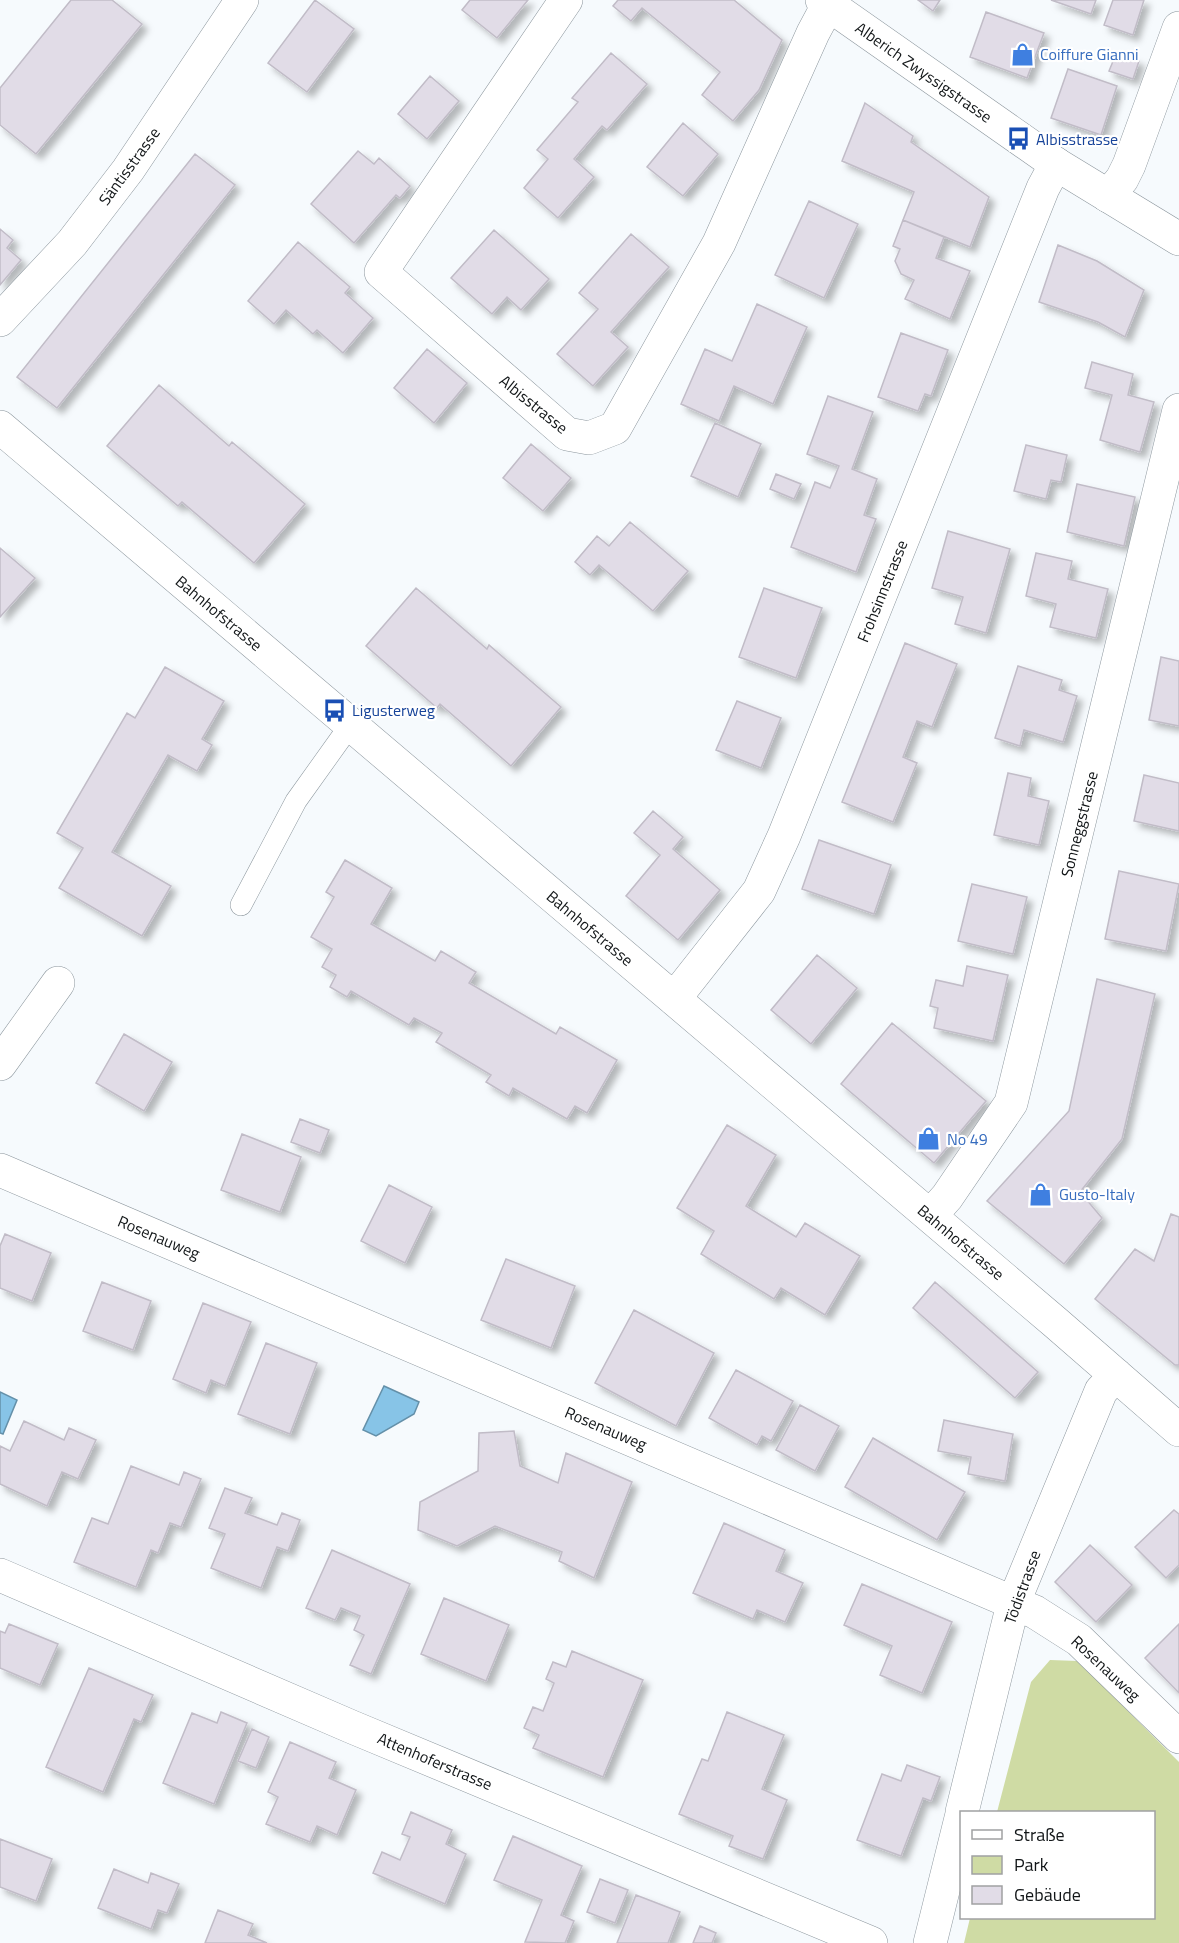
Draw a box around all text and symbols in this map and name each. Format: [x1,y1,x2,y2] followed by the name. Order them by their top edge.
[851,16,997,128] street label: Alberich Zwyssigstrasse
[1009,41,1035,67] shop icon: Coiffure Gianni
[1040,42,1139,66] place label: Coiffure Gianni
[92,122,166,210] street label: Säntisstrasse
[1005,126,1031,152] bus stop icon: Albisstrasse
[1036,127,1118,151] place label: Albisstrasse
[495,369,573,439] street label: Albisstrasse
[851,536,913,646] street label: Frohsinnstrasse
[170,569,268,657] street label: Bahnhofstrasse
[321,697,347,723] bus stop icon: Ligusterweg
[352,698,435,722] place label: Ligusterweg
[1054,769,1104,879] street label: Sonneggstrasse
[541,884,639,972] street label: Bahnhofstrasse
[916,1126,942,1152] shop icon: No 49
[947,1127,988,1151] place label: No 49
[1028,1181,1054,1207] shop icon: Gusto-Italy
[1059,1182,1135,1206] place label: Gusto-Italy
[912,1198,1010,1286] street label: Bahnhofstrasse
[114,1209,204,1265] street label: Rosenauweg
[561,1400,651,1456] street label: Rosenauweg
[998,1547,1046,1627] street label: Tödistrasse
[1066,1629,1146,1707] street label: Rosenauweg
[374,1726,496,1796] street label: Attenhoferstrasse
[960,1811,1155,1919] legend
[1014,1821,1065,1848] text: Straße
[1014,1851,1049,1878] text: Park
[1014,1881,1081,1908] text: Gebäude

